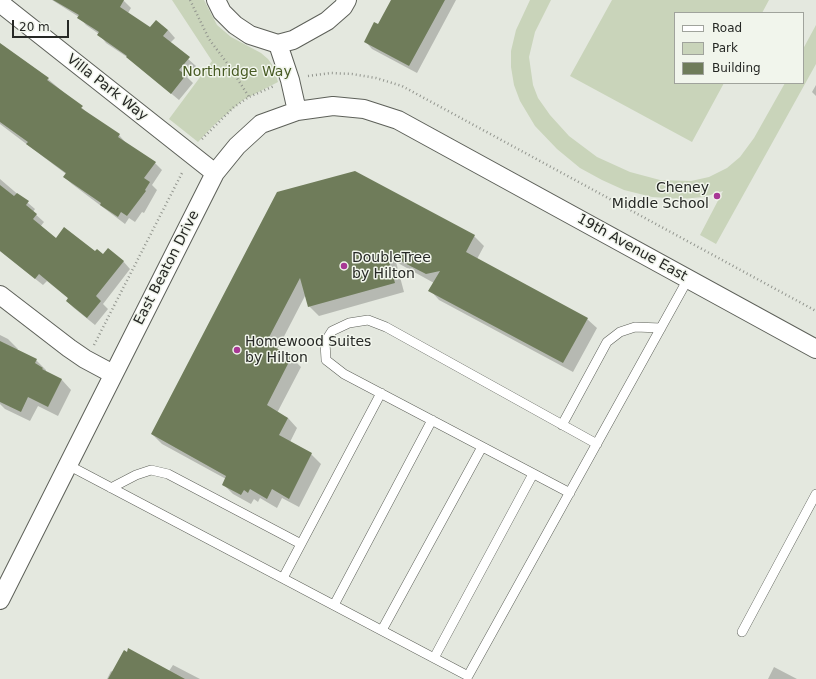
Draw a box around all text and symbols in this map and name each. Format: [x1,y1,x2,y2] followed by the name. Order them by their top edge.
[14,12,71,38] scale bar
[674,12,804,84] legend
[19,20,50,34] text: 20 m
[712,21,742,35] text: Road
[712,41,738,55] text: Park
[63,51,151,125] street label: Villa Park Way
[712,61,761,75] text: Building
[182,64,292,80] park label: Northridge Way
[612,180,709,212] place label: Cheney Middle School
[712,191,722,201] marker: Cheney Middle School
[131,208,203,328] street label: East Beaton Drive
[574,211,690,285] street label: 19th Avenue East
[352,250,431,282] place label: DoubleTree by Hilton
[339,261,349,271] marker: DoubleTree by Hilton
[245,334,371,366] place label: Homewood Suites by Hilton
[232,345,242,355] marker: Homewood Suites by Hilton

